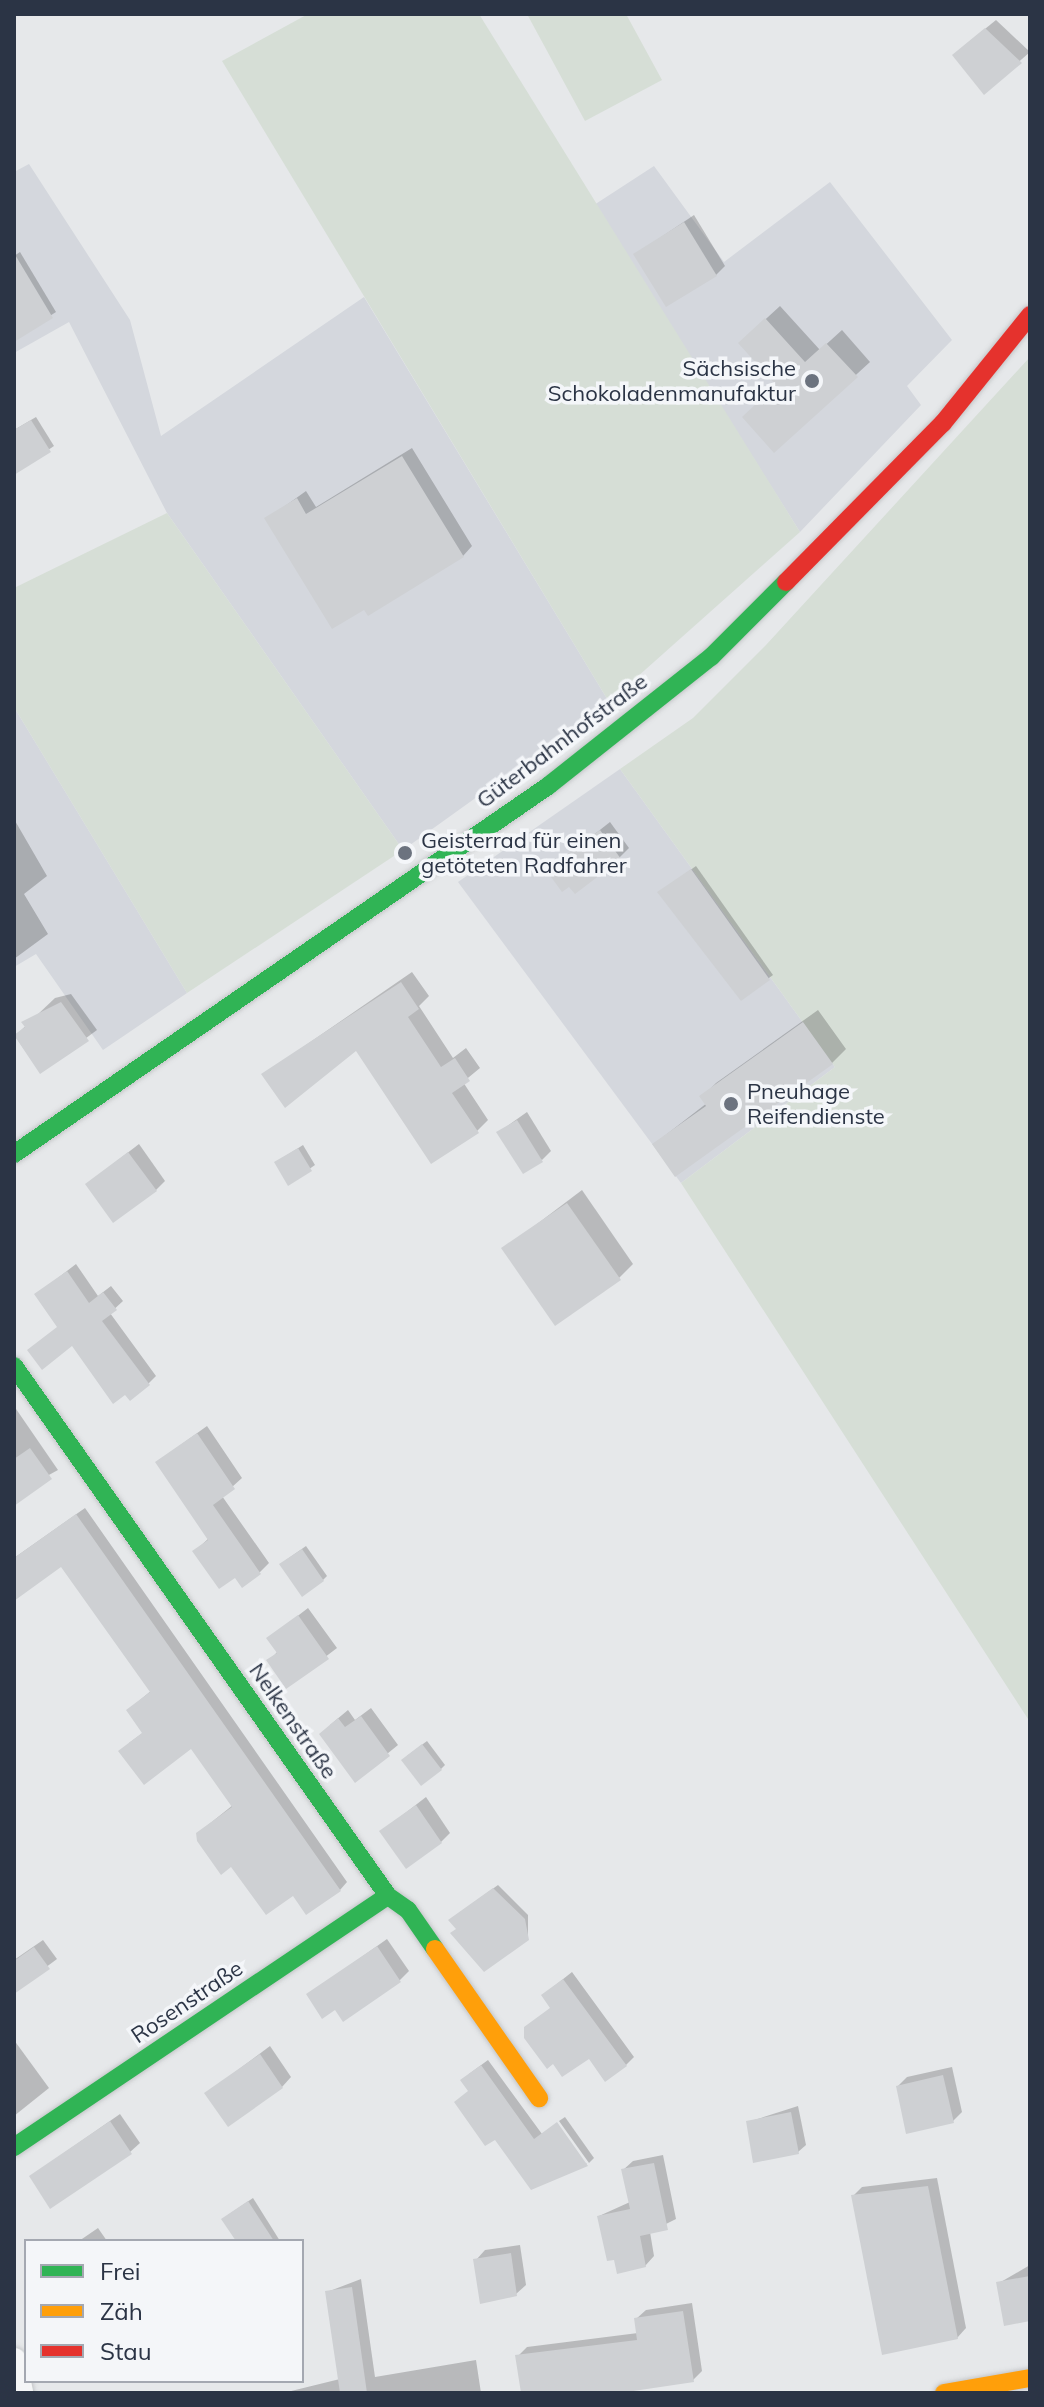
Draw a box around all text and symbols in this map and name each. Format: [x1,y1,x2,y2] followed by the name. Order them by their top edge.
[548,355,796,406] place label: Sächsische Schokoladenmanufaktur
[803,372,821,390] marker: Sächsische Schokoladenmanufaktur
[472,668,652,814] street label: Güterbahnhofstraße
[421,827,627,878] place label: Geisterrad für einen getöteten Radfahrer
[396,844,414,862] marker: Geisterrad für einen getöteten Radfahrer
[747,1078,885,1130] place label: Pneuhage Reifendienste
[722,1095,740,1113] marker: Pneuhage Reifendienste
[243,1658,343,1784] street label: Nelkenstraße
[126,1955,248,2049] street label: Rosenstraße
[24,2239,304,2383] legend
[100,2256,141,2286] text: Frei
[100,2296,143,2326] text: Zäh
[100,2336,152,2366] text: Stau

